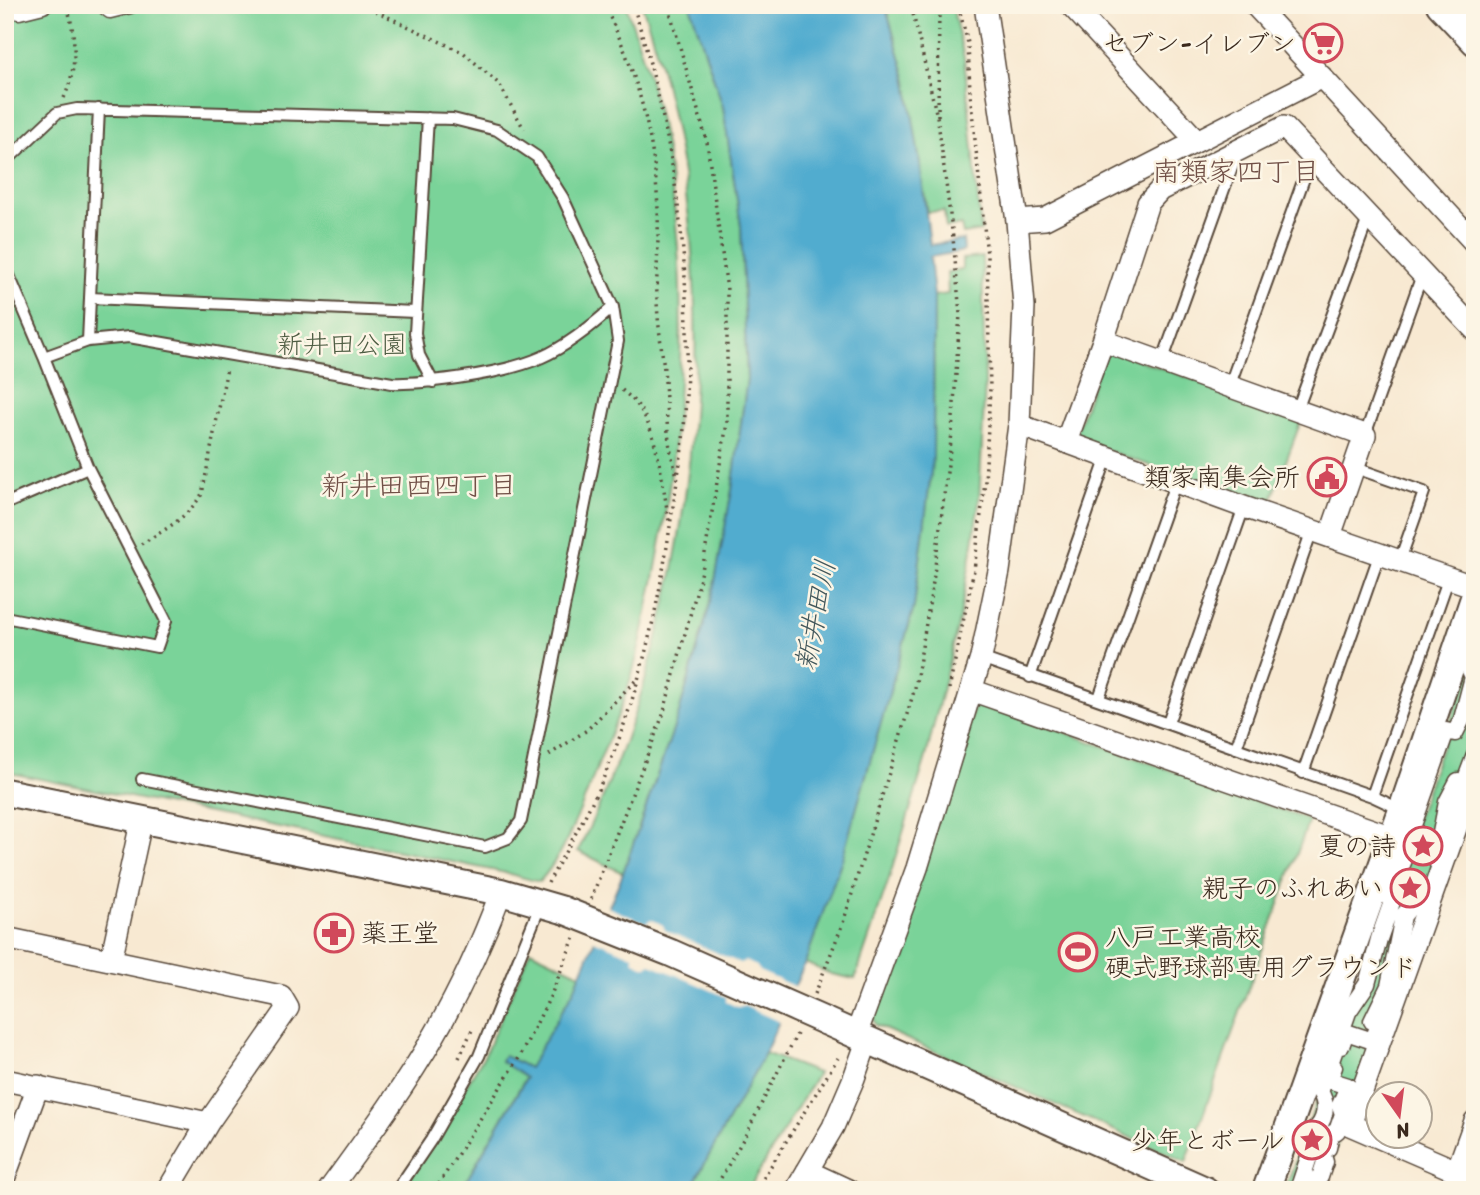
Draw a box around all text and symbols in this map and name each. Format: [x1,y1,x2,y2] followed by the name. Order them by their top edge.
[1102,20,1296,66] place label: セブン-イレブン
[1302,22,1344,64] supermarket icon: セブン-イレブン
[1152,147,1320,196] district label: 南類家四丁目
[277,321,407,367] park label: 新井田公園
[1144,454,1300,500] place label: 類家南集会所
[1306,456,1348,498] public building icon: 類家南集会所
[321,461,517,510] district label: 新井田西四丁目
[780,555,850,675] water label: 新井田川
[1318,823,1396,869] place label: 夏の詩
[1402,825,1444,867] place icon: 夏の詩
[1202,865,1383,911] place label: 親子のふれあい
[1389,867,1431,909] place icon: 親子のふれあい
[361,910,439,956] place label: 薬王堂
[313,912,355,954] pharmacy icon: 薬王堂
[1105,914,1417,990] place label: 八戸工業高校 硬式野球部専用グラウンド
[1057,931,1099,973] sports icon: 八戸工業高校 硬式野球部専用グラウンド
[1364,1080,1434,1150] north arrow
[1392,1113,1414,1149] text: N
[1131,1117,1285,1163] place label: 少年とボール
[1291,1119,1333,1161] place icon: 少年とボール

